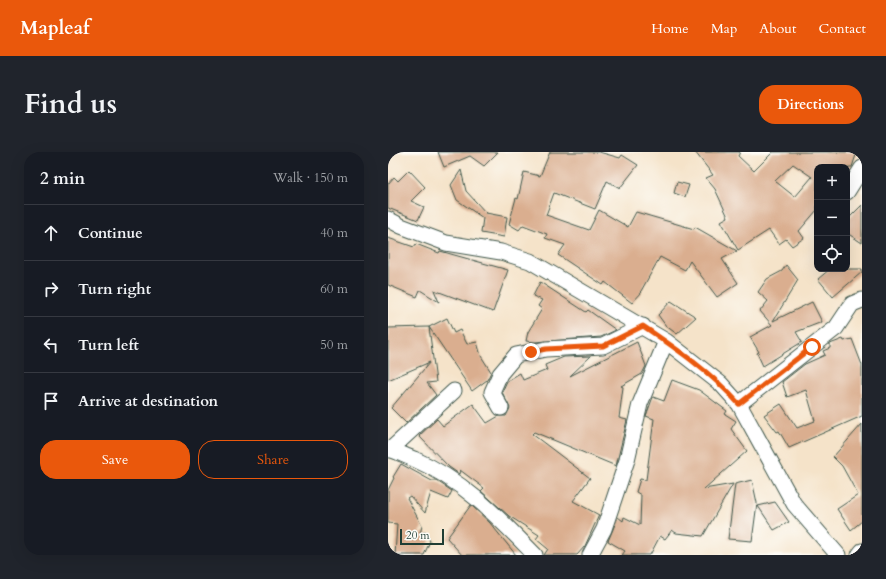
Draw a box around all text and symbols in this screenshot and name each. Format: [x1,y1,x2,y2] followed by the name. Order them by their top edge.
[20,15,90,41] text: Mapleaf
[651,19,689,38] text: Home
[711,19,737,38] text: Map
[759,19,796,38] text: About
[818,19,866,38] text: Contact
[24,85,117,123] text: Find us
[759,85,862,124] button: Directions
[814,164,850,272] map controls
[814,164,850,200] button: +
[40,167,85,190] text: 2 min
[273,169,348,187] text: Walk · 150 m
[814,200,850,236] button: −
[40,222,62,244] icon: ahead
[78,223,143,243] text: Continue
[320,224,348,242] text: 40 m
[814,236,850,272] button: locate
[40,278,62,300] icon: right
[78,279,151,299] text: Turn right
[320,280,348,298] text: 60 m
[40,334,62,356] icon: left
[78,335,139,355] text: Turn left
[320,336,348,354] text: 50 m
[803,338,821,356] route start
[522,343,540,361] route end
[40,390,62,412] icon: arrive
[78,391,218,411] text: Arrive at destination
[40,440,190,479] button: Save
[198,440,348,479] button: Share
[400,527,444,546] scale bar
[406,528,430,543] text: 20 m

